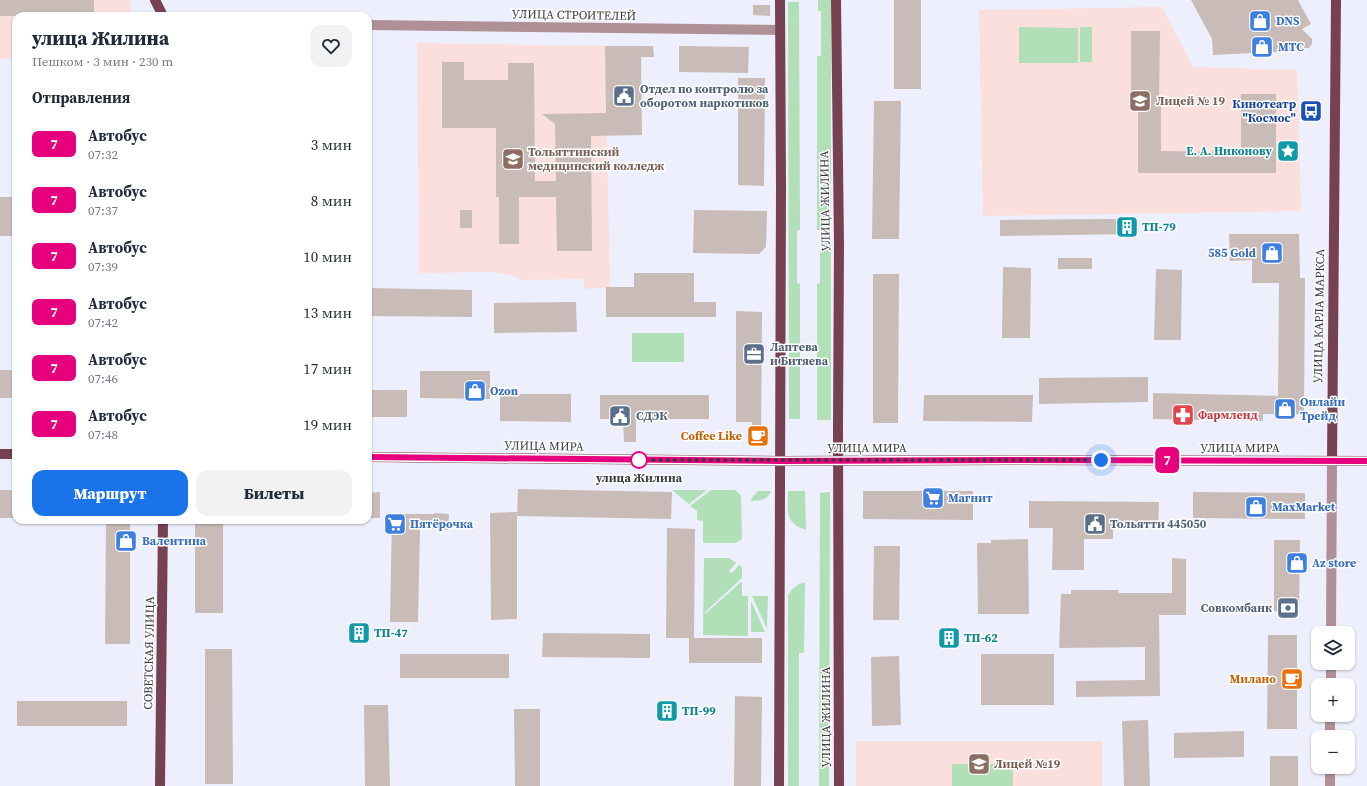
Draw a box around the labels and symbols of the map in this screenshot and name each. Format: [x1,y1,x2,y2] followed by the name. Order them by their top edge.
[512,6,637,24] street label: УЛИЦА СТРОИТЕЛЕЙ
[1247,8,1273,34] shop icon: DNS
[1276,13,1300,29] place label: DNS
[1249,34,1275,60] shop icon: МТС
[1278,39,1304,55] place label: МТС
[640,81,769,111] place label: Отдел по контролю за оборотом наркотиков
[611,83,637,109] public building icon: Отдел по контролю за оборотом наркотиков
[1127,88,1153,114] school or university icon: Лицей № 19
[1156,93,1225,109] place label: Лицей № 19
[1232,96,1296,126] place label: Кинотеатр "Космос"
[1298,98,1324,124] bus stop icon: Кинотеатр "Космос"
[1275,138,1301,164] place icon: Е. А. Никонову
[1186,143,1273,159] place label: Е. А. Никонову
[528,144,664,174] place label: Тольяттинский медицинский колледж
[500,146,526,172] school or university icon: Тольяттинский медицинский колледж
[816,150,834,252] street label: УЛИЦА ЖИЛИНА
[1114,214,1140,240] building icon: ТП-79
[1142,219,1176,235] place label: ТП-79
[1259,240,1285,266] shop icon: 585 Gold
[1208,245,1256,261] place label: 585 Gold
[1310,249,1328,383] street label: УЛИЦА КАРЛА МАРКСА
[770,339,829,369] place label: Лаптева и Битяева
[741,341,767,367] office icon: Лаптева и Битяева
[462,378,488,404] shop icon: Ozon
[490,383,519,399] place label: Ozon
[1300,394,1345,424] place label: Онлайн Трейд
[1272,396,1298,422] shop icon: Онлайн Трейд
[1170,402,1196,428] pharmacy icon: Фармленд
[607,403,633,429] public building icon: СДЭК
[1198,407,1259,423] place label: Фармленд
[636,408,668,424] place label: СДЭК
[745,423,771,449] cafe icon: Coffee Like
[681,428,742,444] place label: Coffee Like
[504,437,584,455] street label: УЛИЦА МИРА
[827,440,907,456] street label: УЛИЦА МИРА
[1200,440,1280,456] street label: УЛИЦА МИРА
[1154,447,1180,473] line badge: 7
[1091,450,1111,470] your location
[630,451,648,469] marker: улица Жилина
[595,470,683,486] place label: улица Жилина
[920,485,946,511] supermarket icon: Магнит
[948,490,993,506] place label: Магнит
[1243,494,1269,520] shop icon: MaxMarket
[1272,499,1336,515] place label: MaxMarket
[382,511,408,537] supermarket icon: Пятёрочка
[1082,511,1108,537] public building icon: Тольятти 445050
[410,516,474,532] place label: Пятёрочка
[1110,516,1207,532] place label: Тольятти 445050
[113,528,139,554] shop icon: Валентина
[142,533,207,549] place label: Валентина
[1284,550,1310,576] shop icon: Az store
[1312,555,1356,571] place label: Az store
[1275,595,1301,621] bank icon: Совкомбанк
[140,596,158,710] street label: СОВЕТСКАЯ УЛИЦА
[1201,600,1272,616] place label: Совкомбанк
[346,620,372,646] building icon: ТП-47
[374,625,408,641] place label: ТП-47
[936,625,962,651] building icon: ТП-62
[964,630,998,646] place label: ТП-62
[1279,666,1305,692] cafe icon: Милано
[818,667,834,767] street label: УЛИЦА ЖИЛИНА
[1229,671,1276,687] place label: Милано
[654,698,680,724] building icon: ТП-99
[682,703,716,719] place label: ТП-99
[966,751,992,777] school or university icon: Лицей №19
[994,756,1061,772] place label: Лицей №19

